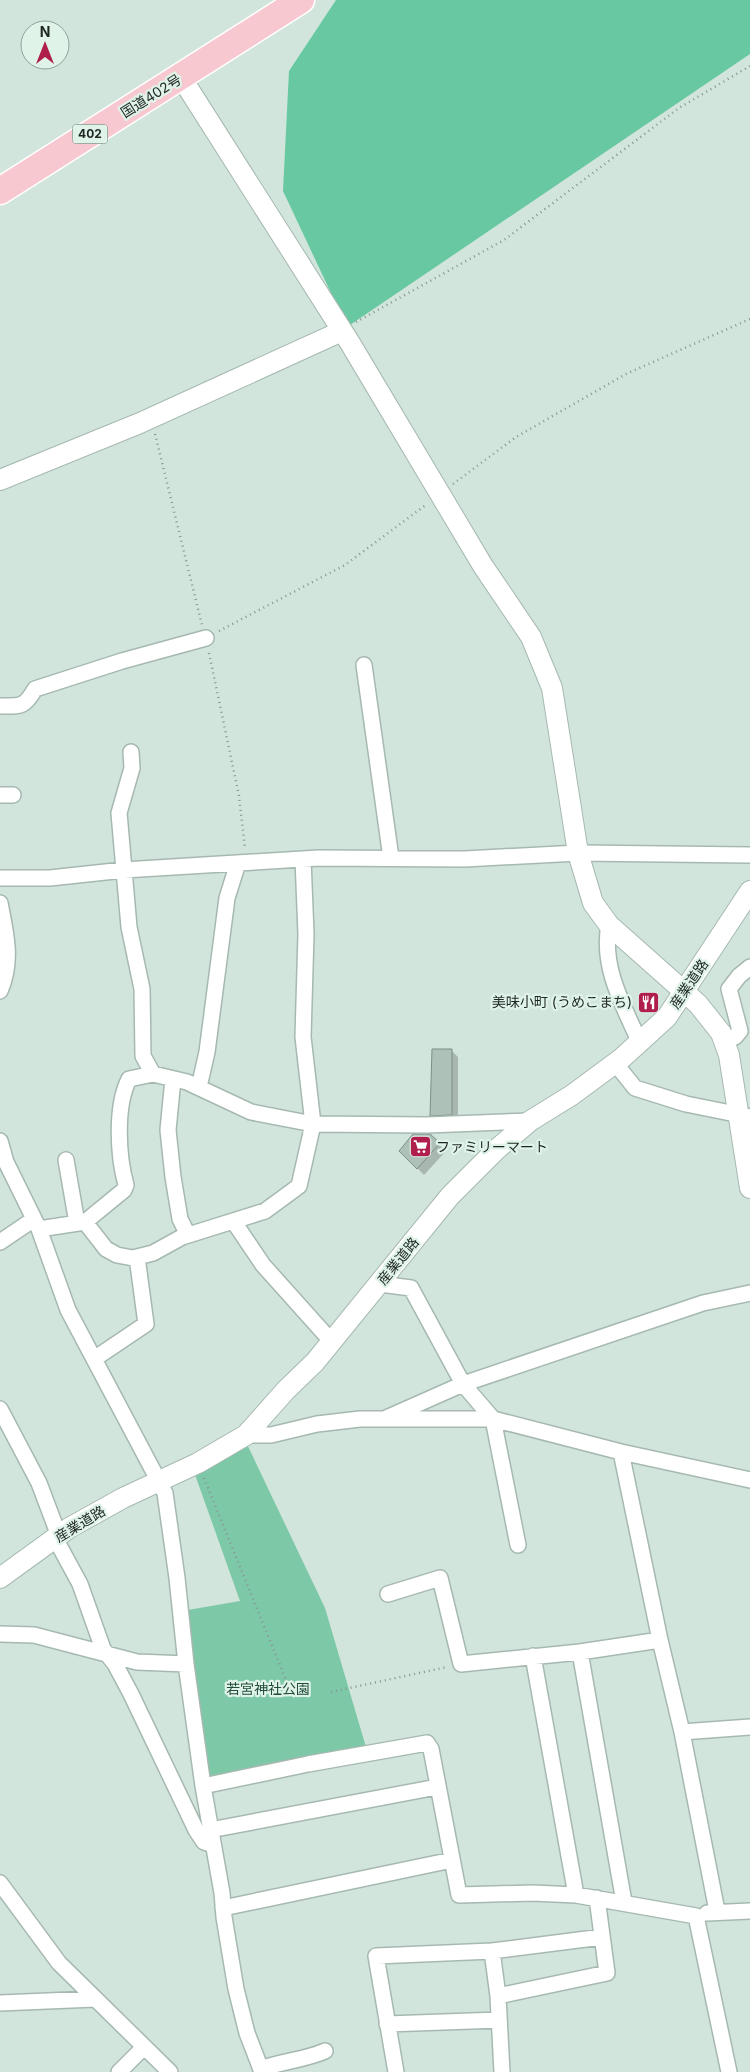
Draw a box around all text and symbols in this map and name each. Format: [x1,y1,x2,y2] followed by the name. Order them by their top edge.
[20,20,70,70] north arrow
[40,23,50,40] text: N
[117,70,184,121] street label: 国道402号
[72,125,108,144] road number: 402
[666,956,711,1012] street label: 産業道路
[636,990,660,1014] restaurant icon: 美味小町 (うめこまち)
[492,993,632,1010] place label: 美味小町 (うめこまち)
[408,1135,432,1159] supermarket icon: ファミリーマート
[436,1138,548,1155] place label: ファミリーマート
[373,1234,422,1288] street label: 産業道路
[51,1502,108,1545] street label: 産業道路
[226,1680,310,1697] park label: 若宮神社公園

